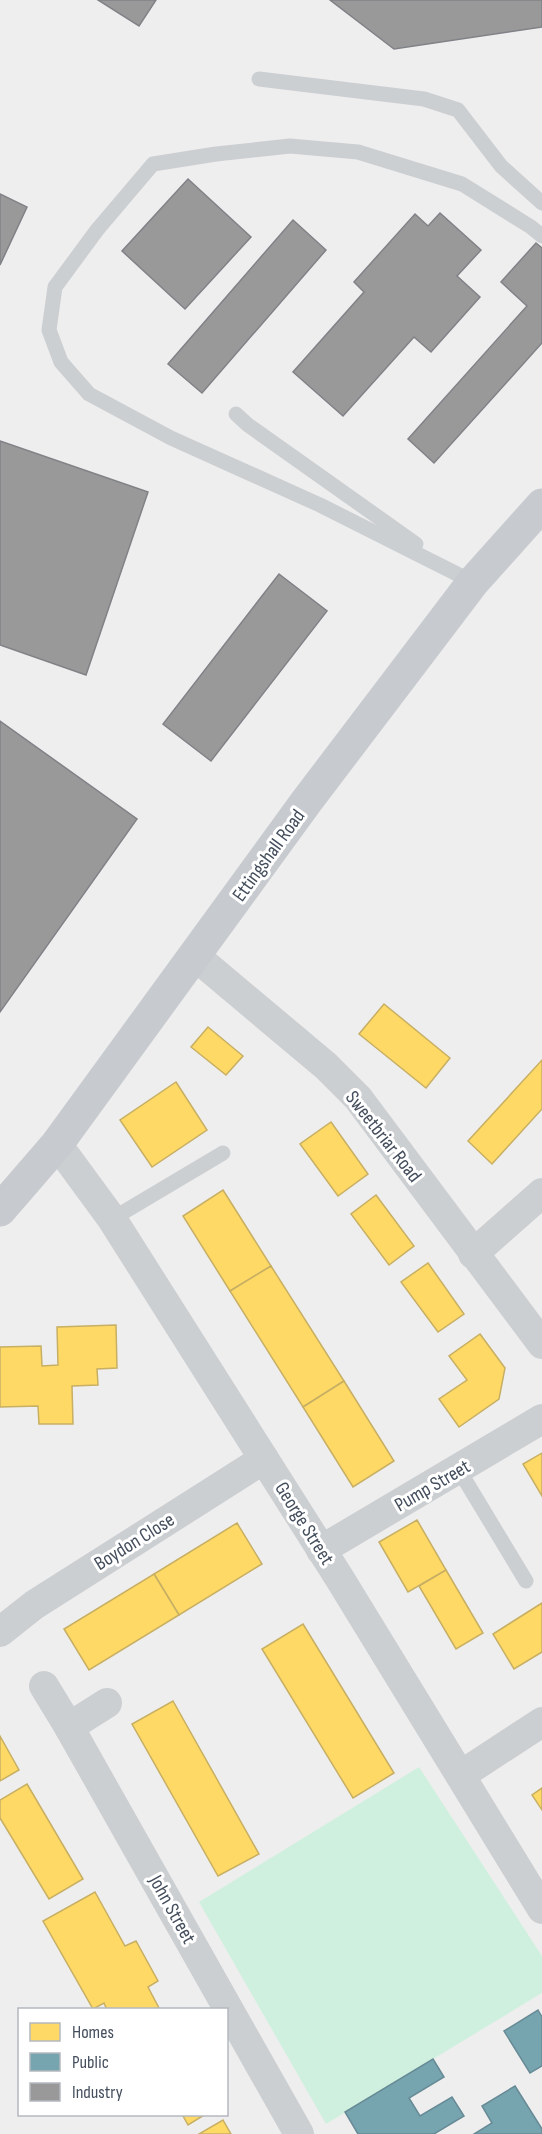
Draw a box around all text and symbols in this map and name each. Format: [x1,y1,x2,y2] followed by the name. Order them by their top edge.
[227,805,310,906] street label: Ettingshall Road
[340,1086,426,1187] street label: Sweetbriar Road
[390,1455,475,1517] street label: Pump Street
[269,1478,339,1569] street label: George Street
[90,1508,179,1576] street label: Boydon Close
[143,1870,201,1948] street label: John Street
[18,2008,228,2116] legend
[72,2022,114,2043] text: Homes
[72,2052,109,2073] text: Public
[72,2082,123,2103] text: Industry

